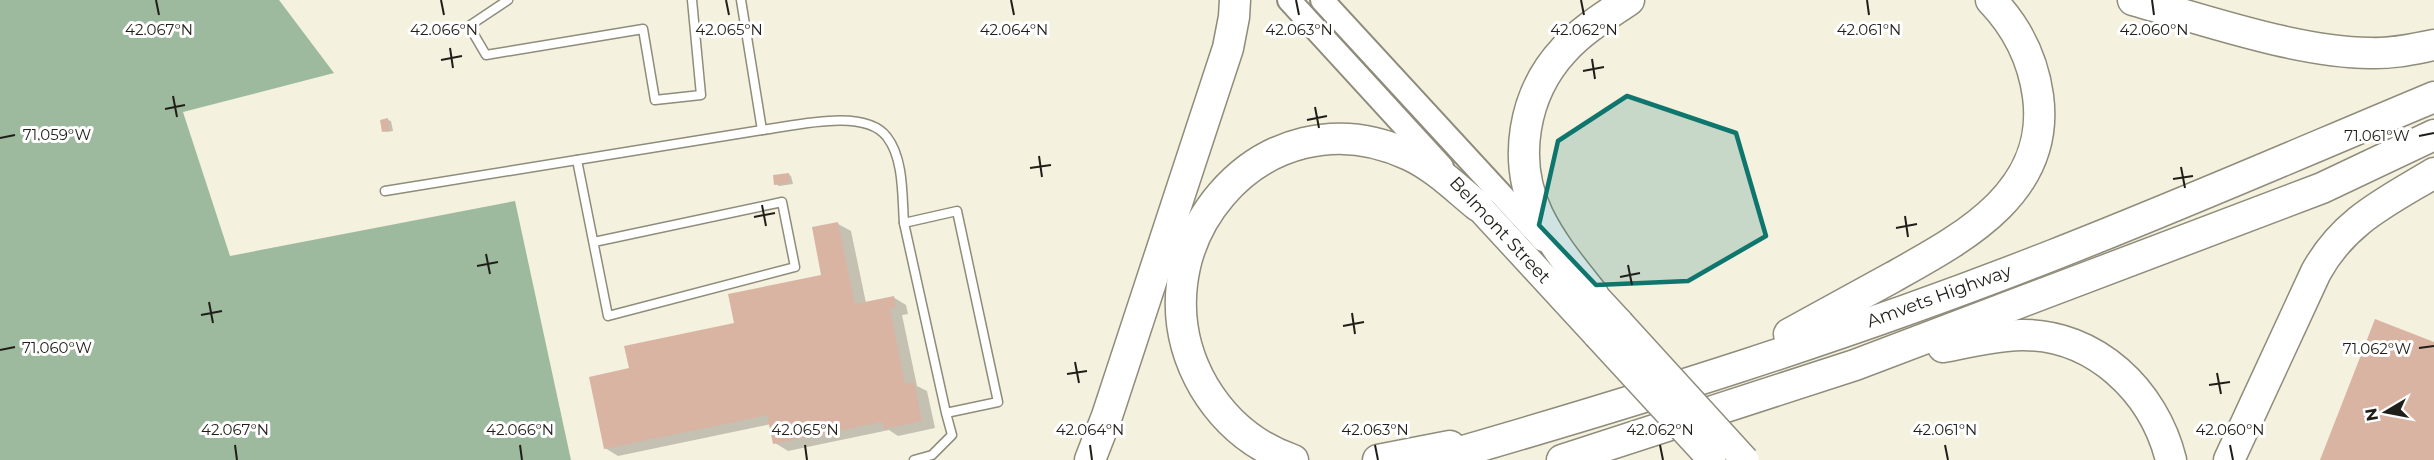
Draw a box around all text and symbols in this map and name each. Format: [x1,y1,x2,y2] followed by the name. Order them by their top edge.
[125,20,193,39] text: 42.067°N
[410,20,478,39] text: 42.066°N
[695,20,763,39] text: 42.065°N
[980,20,1048,39] text: 42.064°N
[1265,20,1333,39] text: 42.063°N
[1550,20,1618,39] text: 42.062°N
[1837,20,1901,39] text: 42.061°N
[2119,20,2189,39] text: 42.060°N
[23,125,92,144] text: 71.059°W
[2344,126,2410,145] text: 71.061°W
[1445,172,1555,288] street label: Belmont Street
[1864,260,2015,332] street label: Amvets Highway
[22,338,92,357] text: 71.060°W
[2343,339,2412,358] text: 71.062°W
[2356,382,2416,442] north arrow
[2361,406,2382,423] text: N
[201,420,269,439] text: 42.067°N
[486,420,554,439] text: 42.066°N
[771,420,839,439] text: 42.065°N
[1056,420,1124,439] text: 42.064°N
[1341,420,1409,439] text: 42.063°N
[1626,420,1694,439] text: 42.062°N
[1913,420,1977,439] text: 42.061°N
[2195,420,2265,439] text: 42.060°N

